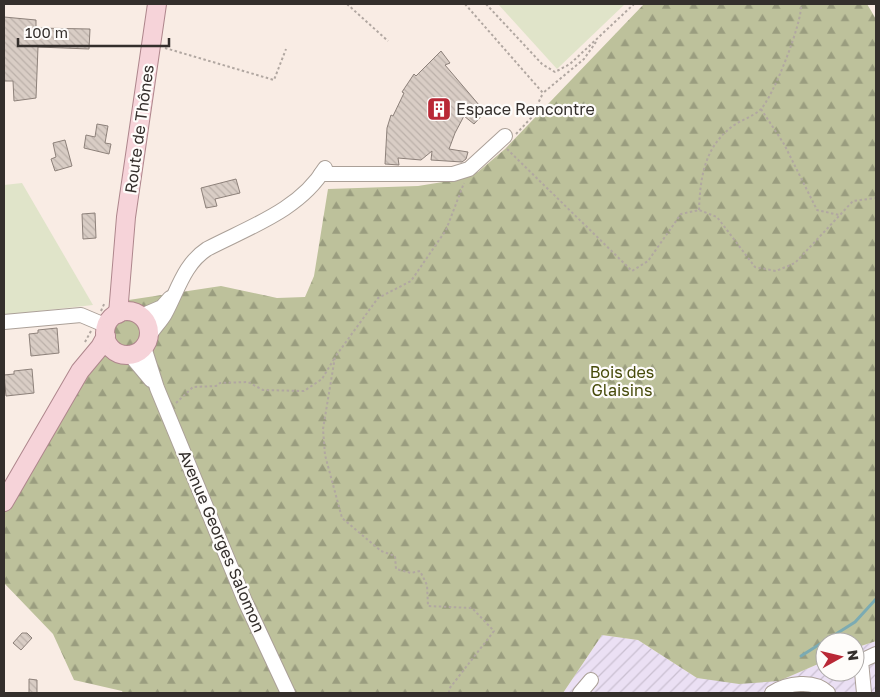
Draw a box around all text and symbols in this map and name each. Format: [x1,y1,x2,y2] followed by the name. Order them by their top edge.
[18,15,169,47] scale bar
[25,23,68,41] text: 100 m
[120,63,158,195] street label: Route de Thônes
[426,96,452,122] building icon: Espace Rencontre
[456,99,595,119] place label: Espace Rencontre
[590,362,654,400] park label: Bois des Glaisins
[175,447,269,635] street label: Avenue Georges Salomon
[815,632,865,682] north arrow
[844,649,863,662] text: N

